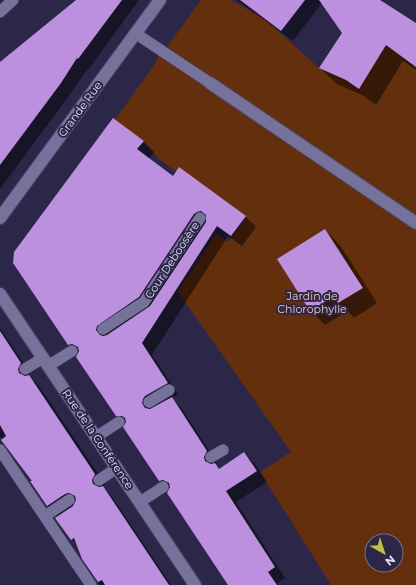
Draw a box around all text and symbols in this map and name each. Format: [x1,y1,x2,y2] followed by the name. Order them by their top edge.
[55,78,105,140] street label: Grande Rue
[142,219,202,301] street label: Cour Deboosère
[277,289,347,316] park label: Jardin de Chlorophylle
[59,386,137,492] street label: Rue de la Conférence
[364,533,404,573] north arrow
[382,553,398,569] text: N

